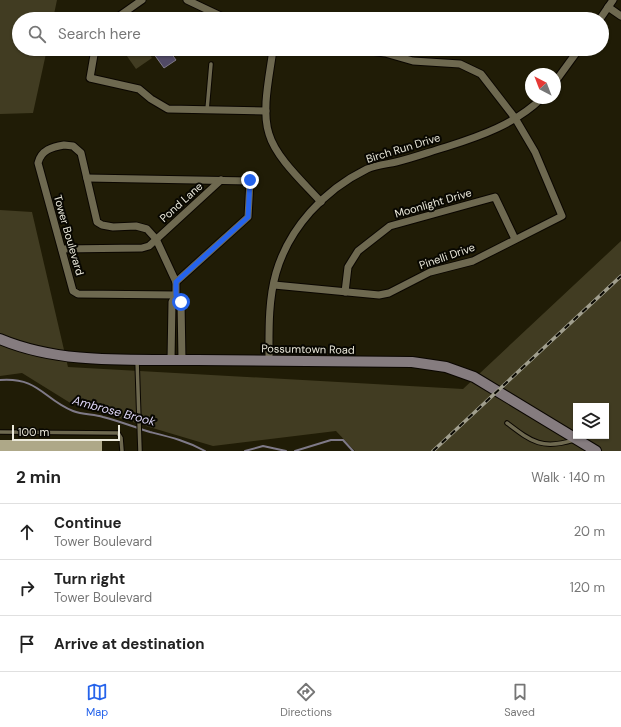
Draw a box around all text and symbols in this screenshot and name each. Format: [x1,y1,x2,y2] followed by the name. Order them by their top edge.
[12,12,609,56] search box
[26,23,48,45] icon: search
[58,24,141,44] text: Search here
[525,68,561,104] north arrow
[364,130,442,166] street label: Birch Run Drive
[241,171,259,189] route end
[157,179,205,225] street label: Pond Lane
[393,185,473,221] street label: Moonlight Drive
[51,193,87,277] street label: Tower Boulevard
[417,240,477,272] street label: Pinelli Drive
[172,293,190,311] route start
[261,341,355,357] street label: Possumtown Road
[70,392,158,430] water label: Ambrose Brook
[573,403,609,439] map controls
[573,403,609,439] button: layers
[12,423,120,442] scale bar
[18,425,49,439] text: 100 m
[16,466,61,488] text: 2 min
[531,469,605,486] text: Walk · 140 m
[54,513,122,533] text: Continue
[16,521,38,543] icon: ahead
[574,523,605,540] text: 20 m
[54,533,152,550] text: Tower Boulevard
[54,569,125,589] text: Turn right
[16,577,38,599] icon: right
[570,579,605,596] text: 120 m
[54,589,152,606] text: Tower Boulevard
[16,633,38,655] icon: arrive
[54,634,205,654] text: Arrive at destination
[86,681,108,719] tab: Map
[280,681,332,719] tab: Directions
[504,681,535,719] tab: Saved

